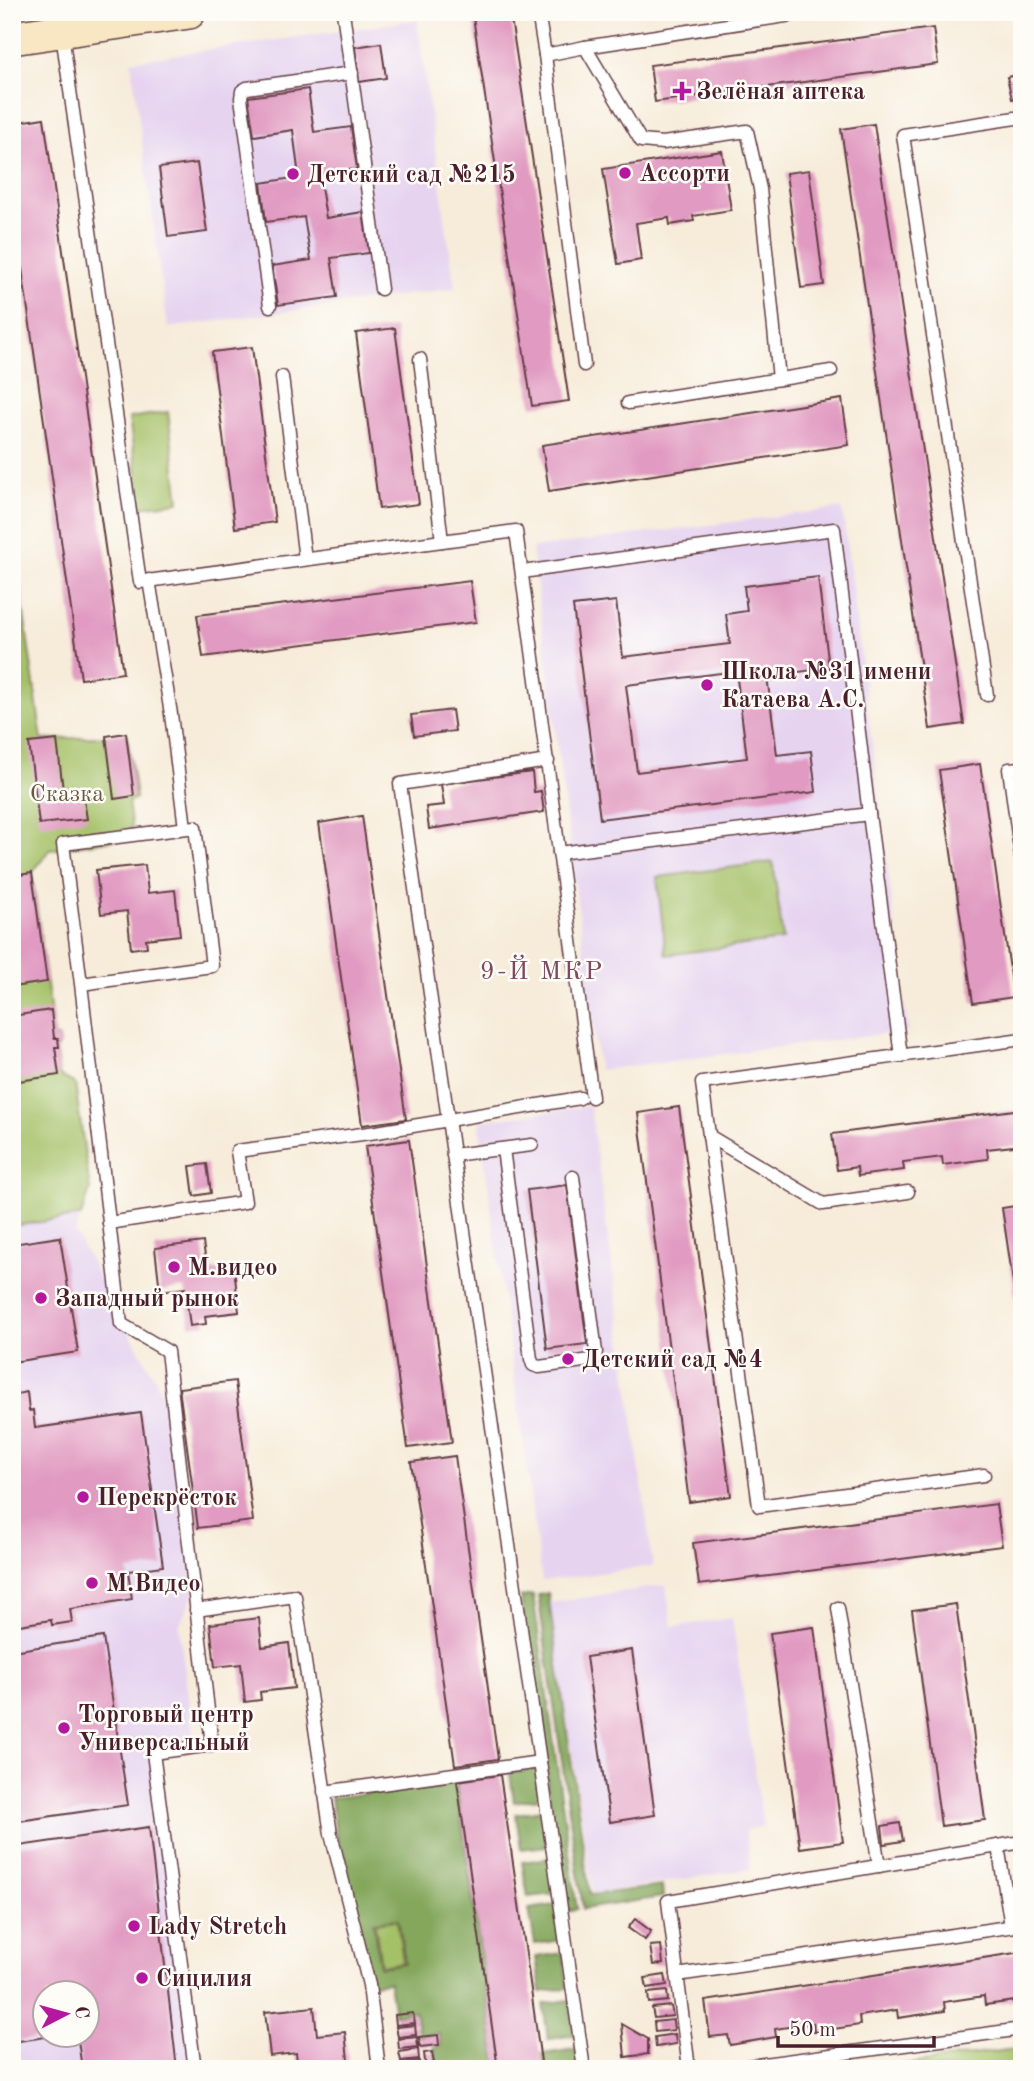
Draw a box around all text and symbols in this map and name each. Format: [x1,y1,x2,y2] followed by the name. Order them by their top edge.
[696,81,865,105] place label: Зелёная аптека
[674,83,690,99] marker: Зелёная аптека
[307,163,516,188] place label: Детский сад №215
[639,163,730,187] place label: Ассорти
[617,165,633,181] marker: Ассорти
[285,166,301,182] marker: Детский сад №215
[721,661,932,713] place label: Школа №31 имени Катаева А.С.
[699,677,715,693] marker: Школа №31 имени Катаева А.С.
[30,783,104,807] park label: Сказка
[480,954,604,985] district label: 9-Й МКР
[188,1257,278,1281] place label: М.видео
[166,1259,182,1275] marker: М.видео
[55,1288,239,1312] place label: Западный рынок
[33,1290,49,1306] marker: Западный рынок
[582,1349,763,1373] place label: Детский сад №4
[560,1351,576,1367] marker: Детский сад №4
[97,1487,237,1511] place label: Перекрёсток
[75,1489,91,1505] marker: Перекрёсток
[106,1573,201,1597] place label: М.Видео
[84,1575,100,1591] marker: М.Видео
[78,1704,254,1756] place label: Торговый центр Универсальный
[56,1720,72,1736] marker: Торговый центр Универсальный
[148,1916,287,1940] place label: Lady Stretch
[126,1918,142,1934] marker: Lady Stretch
[156,1968,252,1992] place label: Сицилия
[134,1970,150,1986] marker: Сицилия
[32,1980,102,2050] north arrow
[778,2004,934,2048] scale bar
[70,2005,91,2020] text: С
[789,2020,836,2041] text: 50 m

